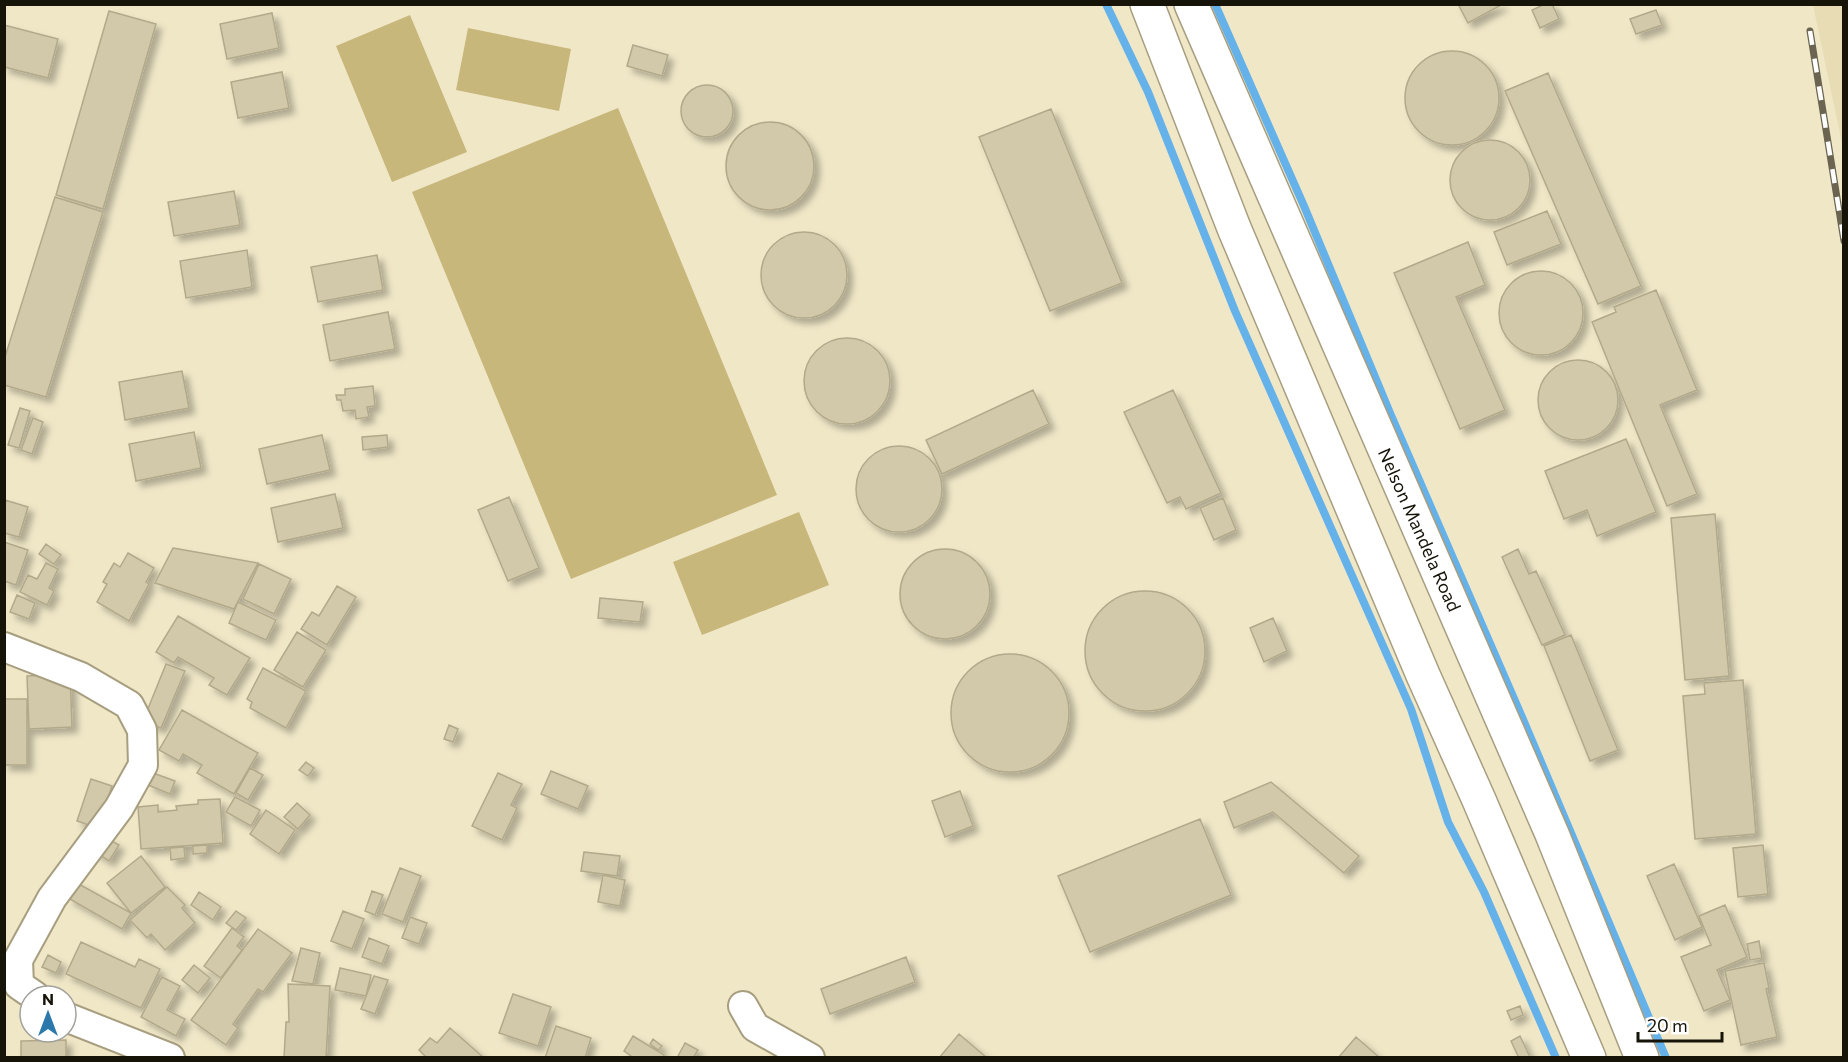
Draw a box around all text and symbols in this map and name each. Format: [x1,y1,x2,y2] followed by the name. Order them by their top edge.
[1374,444,1466,615] street label: Nelson Mandela Road
[18,984,78,1044] north arrow
[42,989,54,1008] text: N
[1638,1005,1722,1043] scale bar
[1647,1014,1688,1036] text: 20 m

